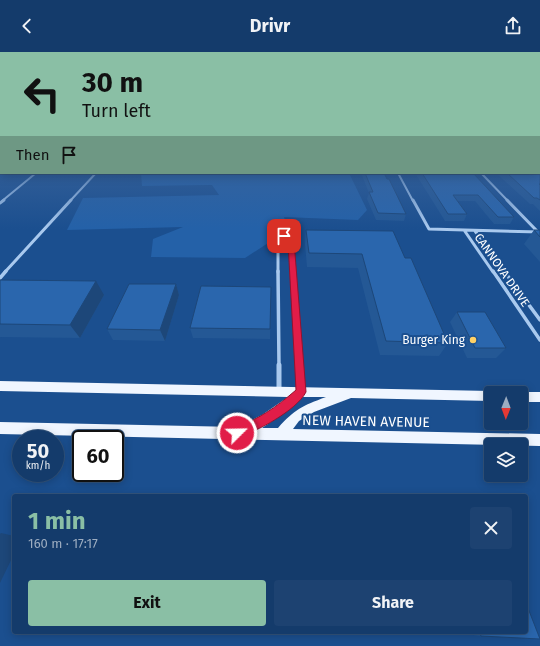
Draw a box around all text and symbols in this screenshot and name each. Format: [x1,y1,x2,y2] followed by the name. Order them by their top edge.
[16,15,38,37] icon: back
[250,15,290,37] text: Drivr
[502,15,524,37] icon: share
[82,66,143,99] text: 30 m
[16,68,68,120] icon: left
[82,100,151,122] text: Turn left
[58,144,80,166] icon: arrive
[16,146,50,164] text: Then
[267,219,301,253] pin
[273,225,295,247] icon: arrive
[471,231,533,309] street label: CANNOVA DRIVE
[402,333,466,347] place label: Burger King
[468,335,478,345] marker: Burger King
[484,386,528,430] north arrow
[484,386,528,482] map controls
[216,412,258,454] position arrow
[302,412,430,431] street label: NEW HAVEN AVENUE
[72,430,124,482] speed limit sign: 60
[484,438,528,482] button: layers
[27,439,49,463] text: 50
[26,460,50,472] text: km/h
[28,507,86,535] text: 1 min
[470,507,512,549] button: close
[28,536,98,551] text: 160 m · 17:17
[28,580,266,626] button: Exit
[274,580,512,626] button: Share

